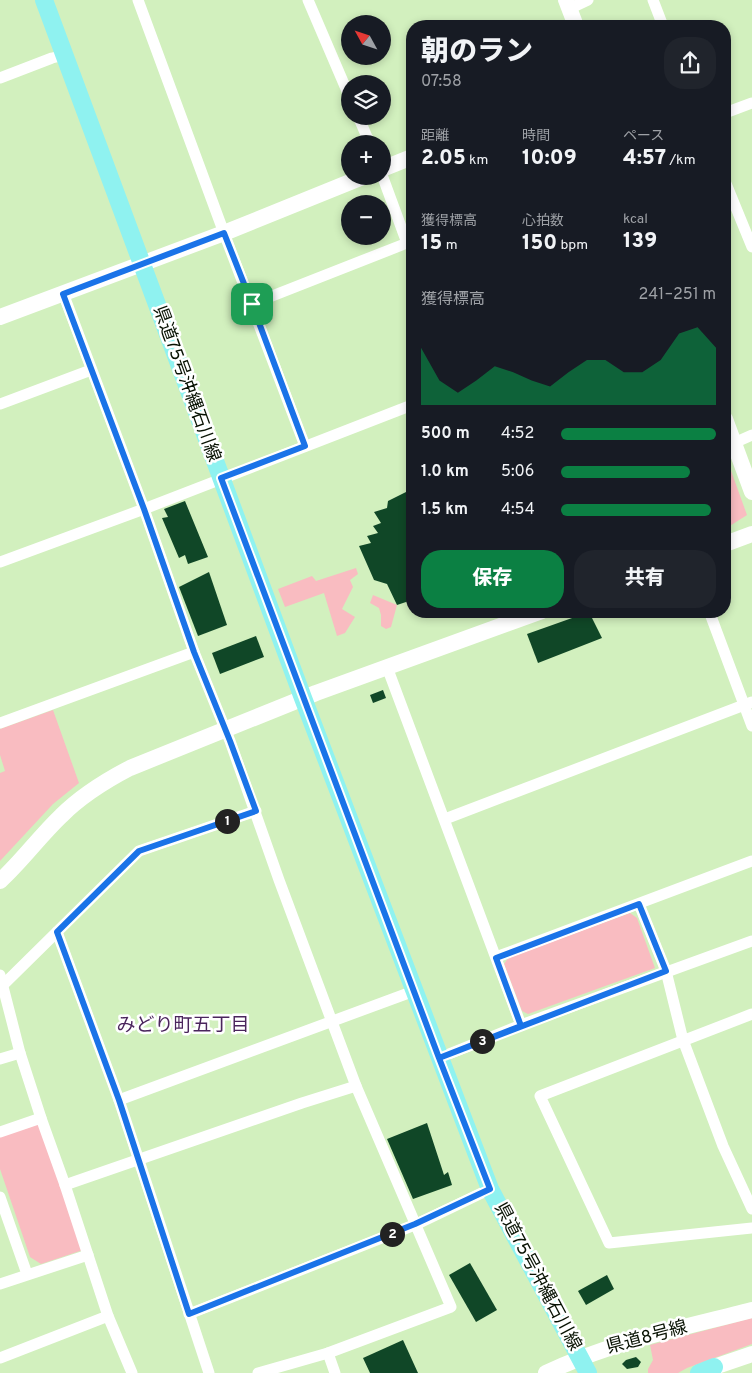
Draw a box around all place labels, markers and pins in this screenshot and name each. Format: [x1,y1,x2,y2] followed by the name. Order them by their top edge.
[231,283,273,325] pin
[214,808,240,834] pin: 1
[470,1028,494,1054] pin: 3
[380,1222,404,1246] pin: 2

